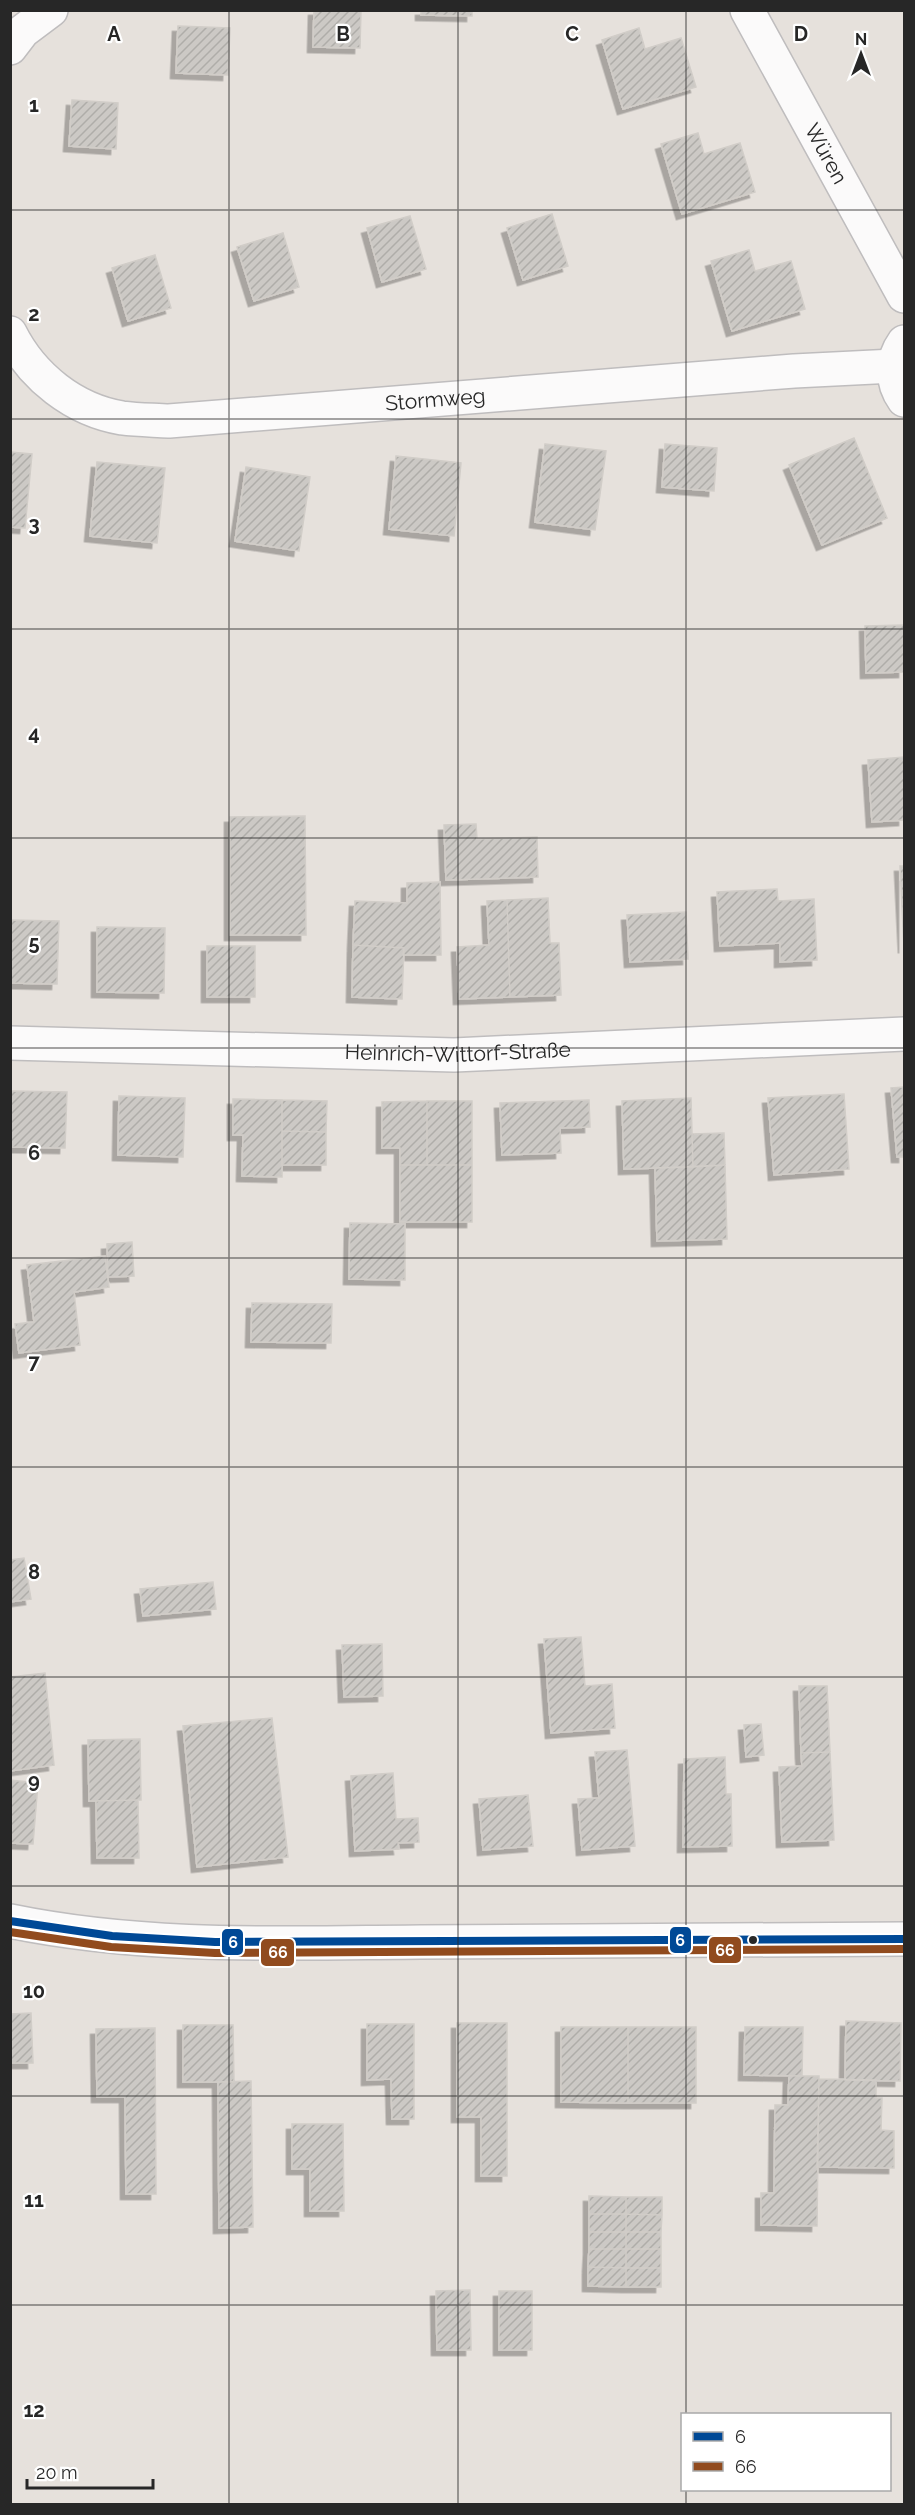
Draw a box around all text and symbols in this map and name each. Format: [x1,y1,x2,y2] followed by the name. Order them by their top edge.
[107,22,121,46] text: A
[336,22,350,46] text: B
[565,22,579,46] text: C
[794,22,808,46] text: D
[831,24,891,84] north arrow
[855,30,867,49] text: N
[29,93,39,117] text: 1
[800,119,853,188] street label: Würen
[28,302,40,326] text: 2
[384,383,486,416] street label: Stormweg
[28,512,40,536] text: 3
[28,721,40,745] text: 4
[28,931,40,955] text: 5
[344,1037,571,1067] street label: Heinrich-Wittorf-Straße
[28,1141,40,1165] text: 6
[28,1350,40,1374] text: 7
[28,1560,40,1584] text: 8
[28,1769,40,1793] text: 9
[669,1926,692,1954] line badge: 6
[221,1928,244,1956] line badge: 6
[675,1931,685,1950] text: 6
[228,1933,238,1952] text: 6
[747,1934,759,1946] unlabelled marker
[708,1936,742,1964] line badge: 66
[260,1938,295,1967] line badge: 66
[715,1941,735,1960] text: 66
[268,1943,288,1962] text: 66
[23,1979,45,2003] text: 10
[24,2188,44,2212] text: 11
[23,2398,45,2422] text: 12
[681,2413,891,2491] legend
[735,2426,746,2447] text: 6
[27,2452,153,2490] scale bar
[735,2456,757,2477] text: 66
[36,2462,78,2483] text: 20 m

